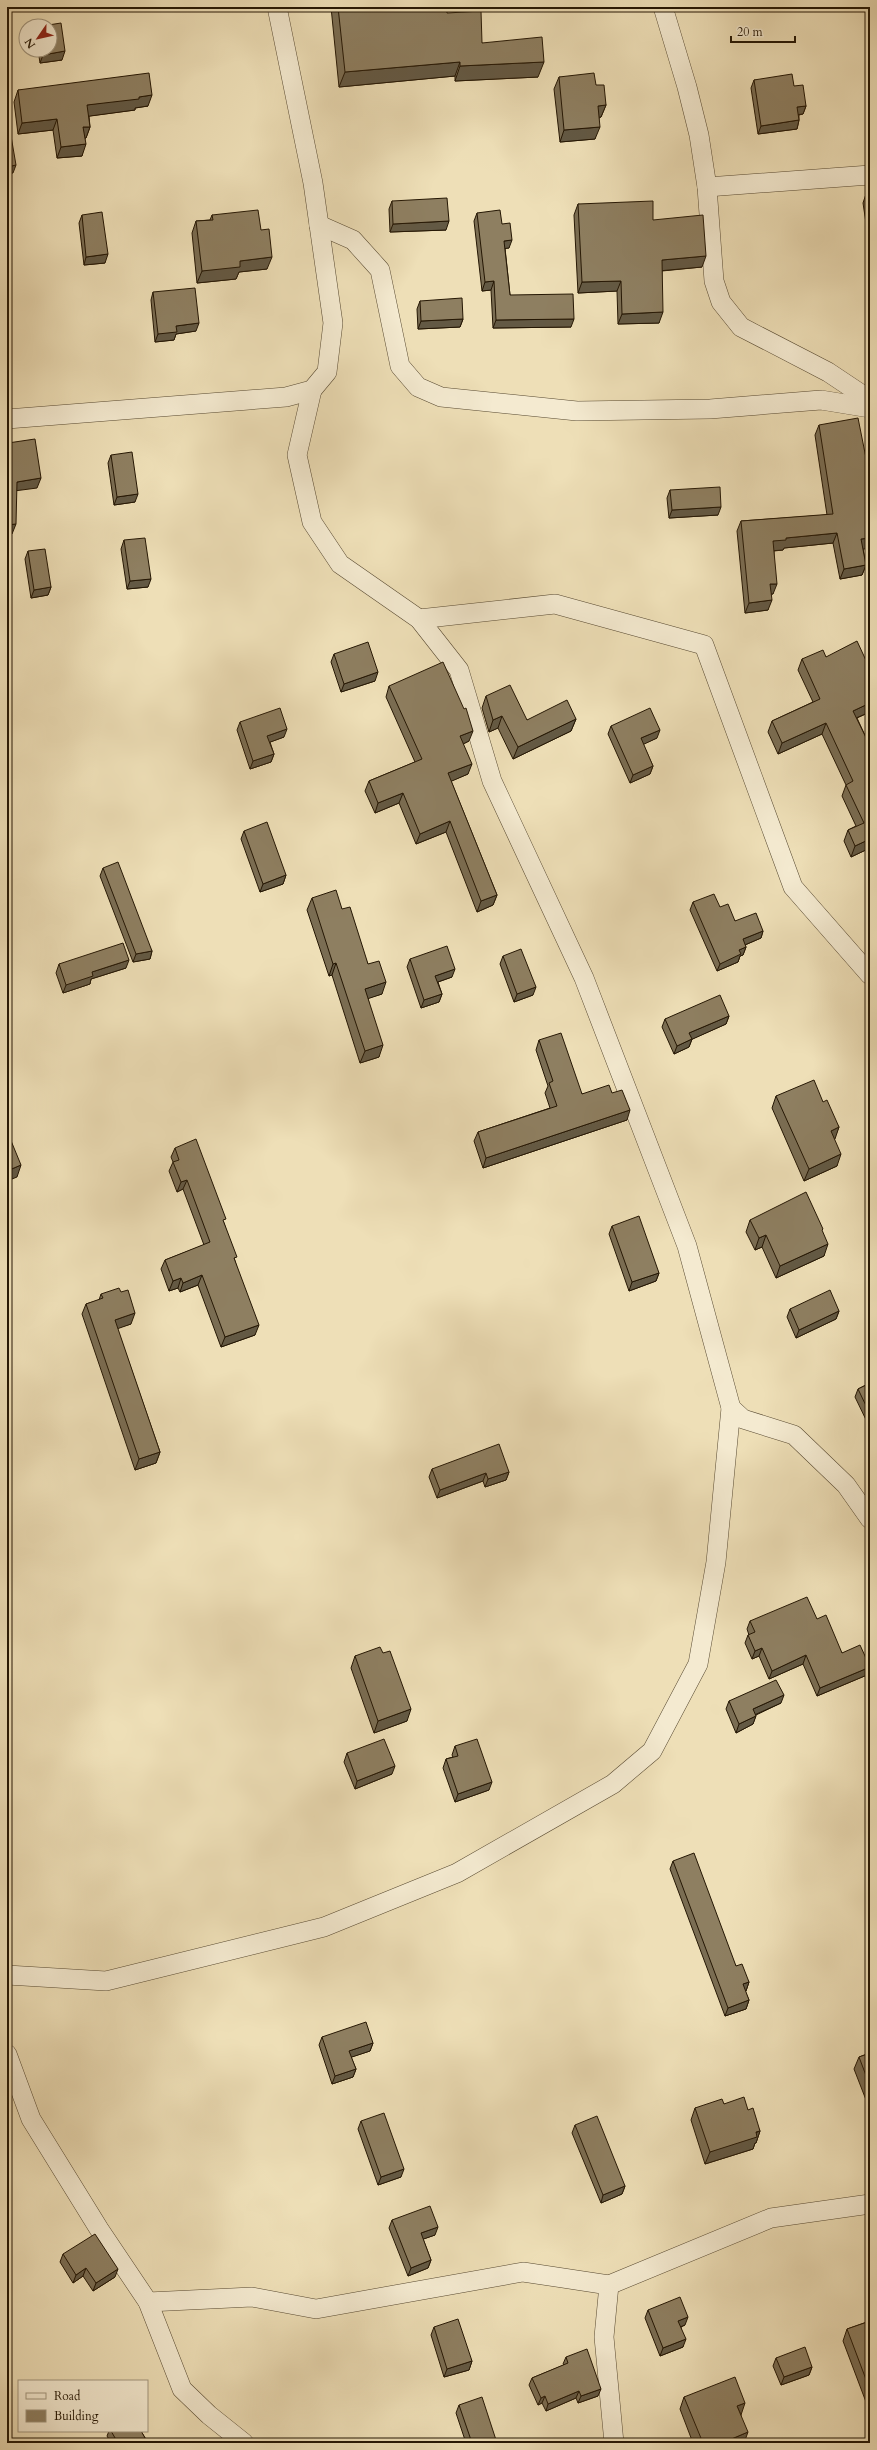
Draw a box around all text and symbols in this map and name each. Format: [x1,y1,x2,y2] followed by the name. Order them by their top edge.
[18,18,58,58] north arrow
[731,18,795,44] scale bar
[737,24,764,40] text: 20 m
[21,35,39,51] text: N
[18,2380,148,2432] legend
[54,2388,81,2404] text: Road
[54,2408,99,2424] text: Building

